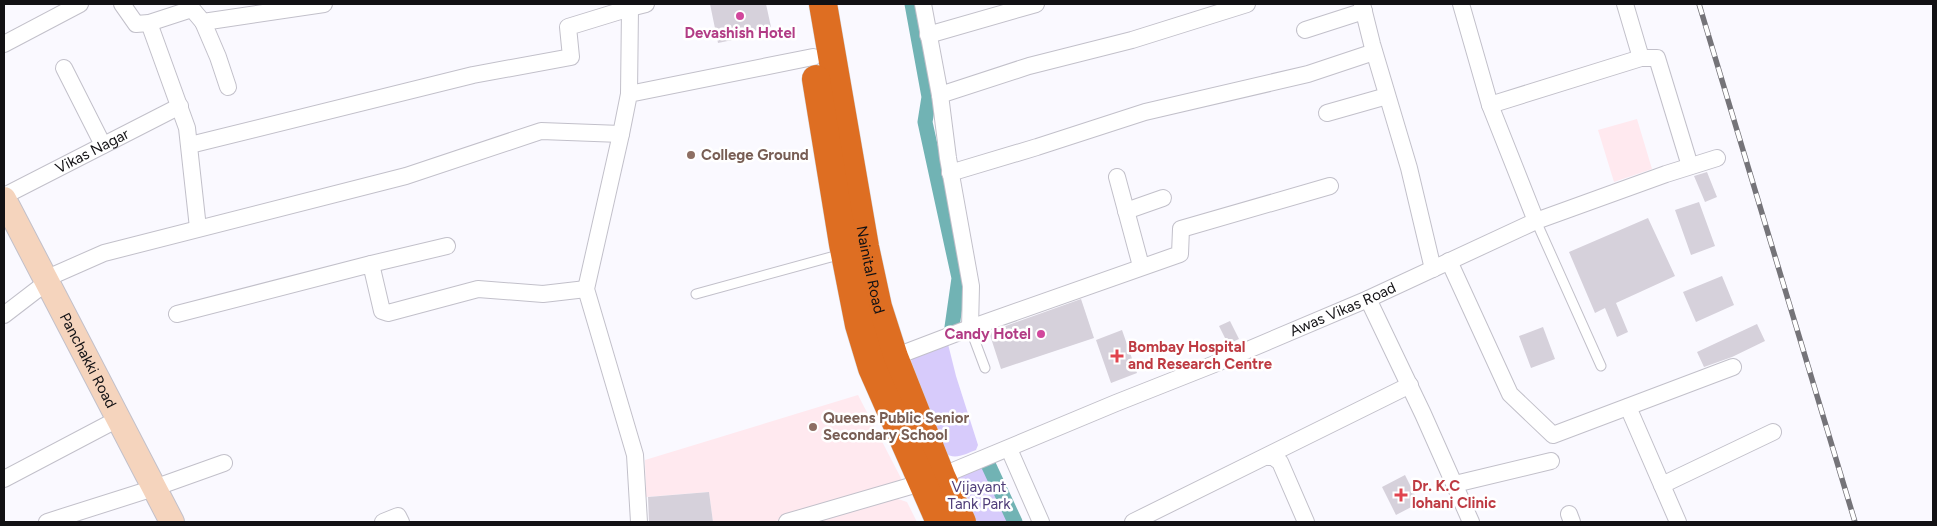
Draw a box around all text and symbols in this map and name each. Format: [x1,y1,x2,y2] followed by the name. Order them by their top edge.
[734,10,746,22] marker: Devashish Hotel
[684,24,796,42] place label: Devashish Hotel
[52,125,132,177] street label: Vikas Nagar
[701,146,809,164] place label: College Ground
[685,149,697,161] marker: College Ground
[852,224,889,316] street label: Nainital Road
[1287,278,1399,340] street label: Awas Vikas Road
[56,310,120,411] street label: Panchakki Road
[945,325,1031,343] place label: Candy Hotel
[1035,328,1047,340] marker: Candy Hotel
[1128,338,1273,373] place label: Bombay Hospital and Research Centre
[1110,349,1124,363] marker: Bombay Hospital and Research Centre
[823,409,969,444] place label: Queens Public Senior Secondary School
[807,421,819,433] marker: Queens Public Senior Secondary School
[1412,477,1496,512] place label: Dr. K.C lohani Clinic
[948,478,1011,513] park label: Vijayant Tank Park
[1394,488,1408,502] marker: Dr. K.C lohani Clinic

